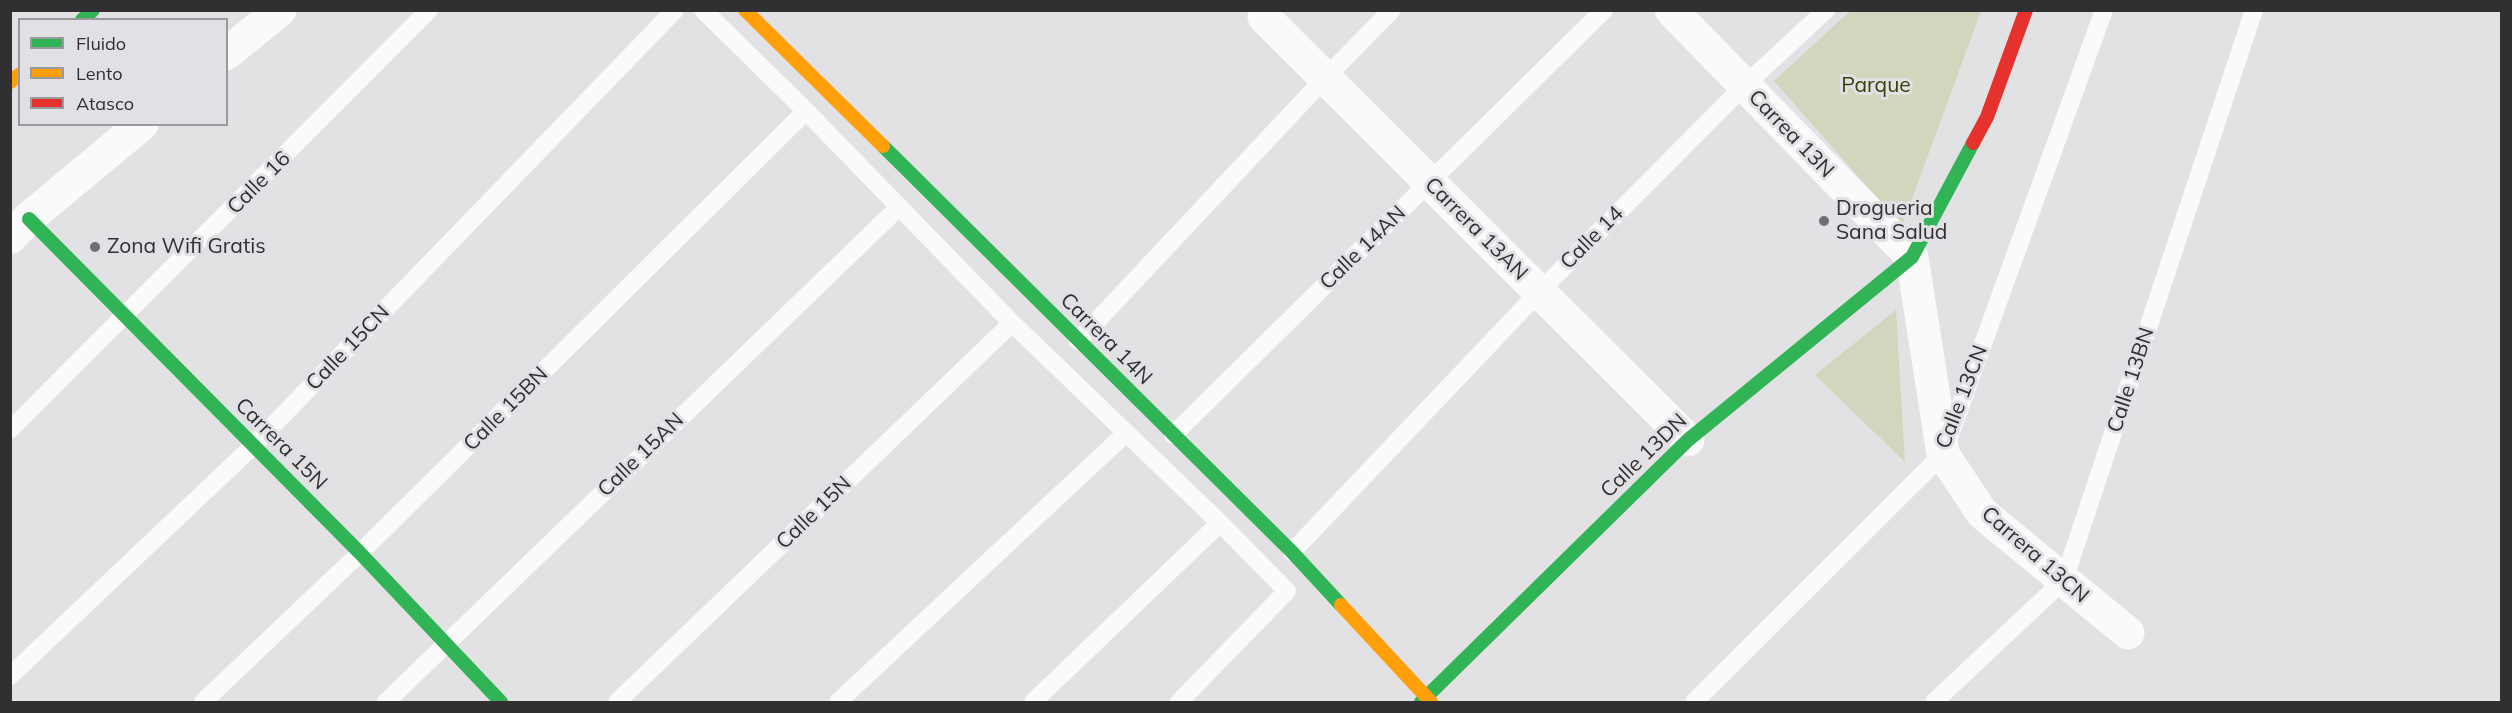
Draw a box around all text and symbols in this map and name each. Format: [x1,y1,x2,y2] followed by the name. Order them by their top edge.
[18,18,228,126] legend
[76,32,126,55] text: Fluido
[76,62,123,85] text: Lento
[1841,73,1911,99] park label: Parque
[1743,85,1839,183] street label: Carrea 13N
[76,92,134,115] text: Atasco
[222,146,296,220] street label: Calle 16
[1419,172,1533,286] street label: Carrera 13AN
[1836,196,1947,246] place label: Drogueria Sana Salud
[1315,201,1411,295] street label: Calle 14AN
[1555,201,1629,275] street label: Calle 14
[1817,214,1831,228] marker: Drogueria Sana Salud
[107,234,266,260] place label: Zona Wifi Gratis
[88,240,102,254] marker: Zona Wifi Gratis
[1055,288,1157,390] street label: Carrera 14N
[301,300,395,396] street label: Calle 15CN
[2102,324,2160,436] street label: Calle 13BN
[1931,342,1993,452] street label: Calle 13CN
[459,362,553,456] street label: Calle 15BN
[230,393,332,495] street label: Carrera 15N
[593,408,689,502] street label: Calle 15AN
[1596,409,1692,503] street label: Calle 13DN
[771,471,857,555] street label: Calle 15N
[1976,502,2094,608] street label: Carrera 13CN

